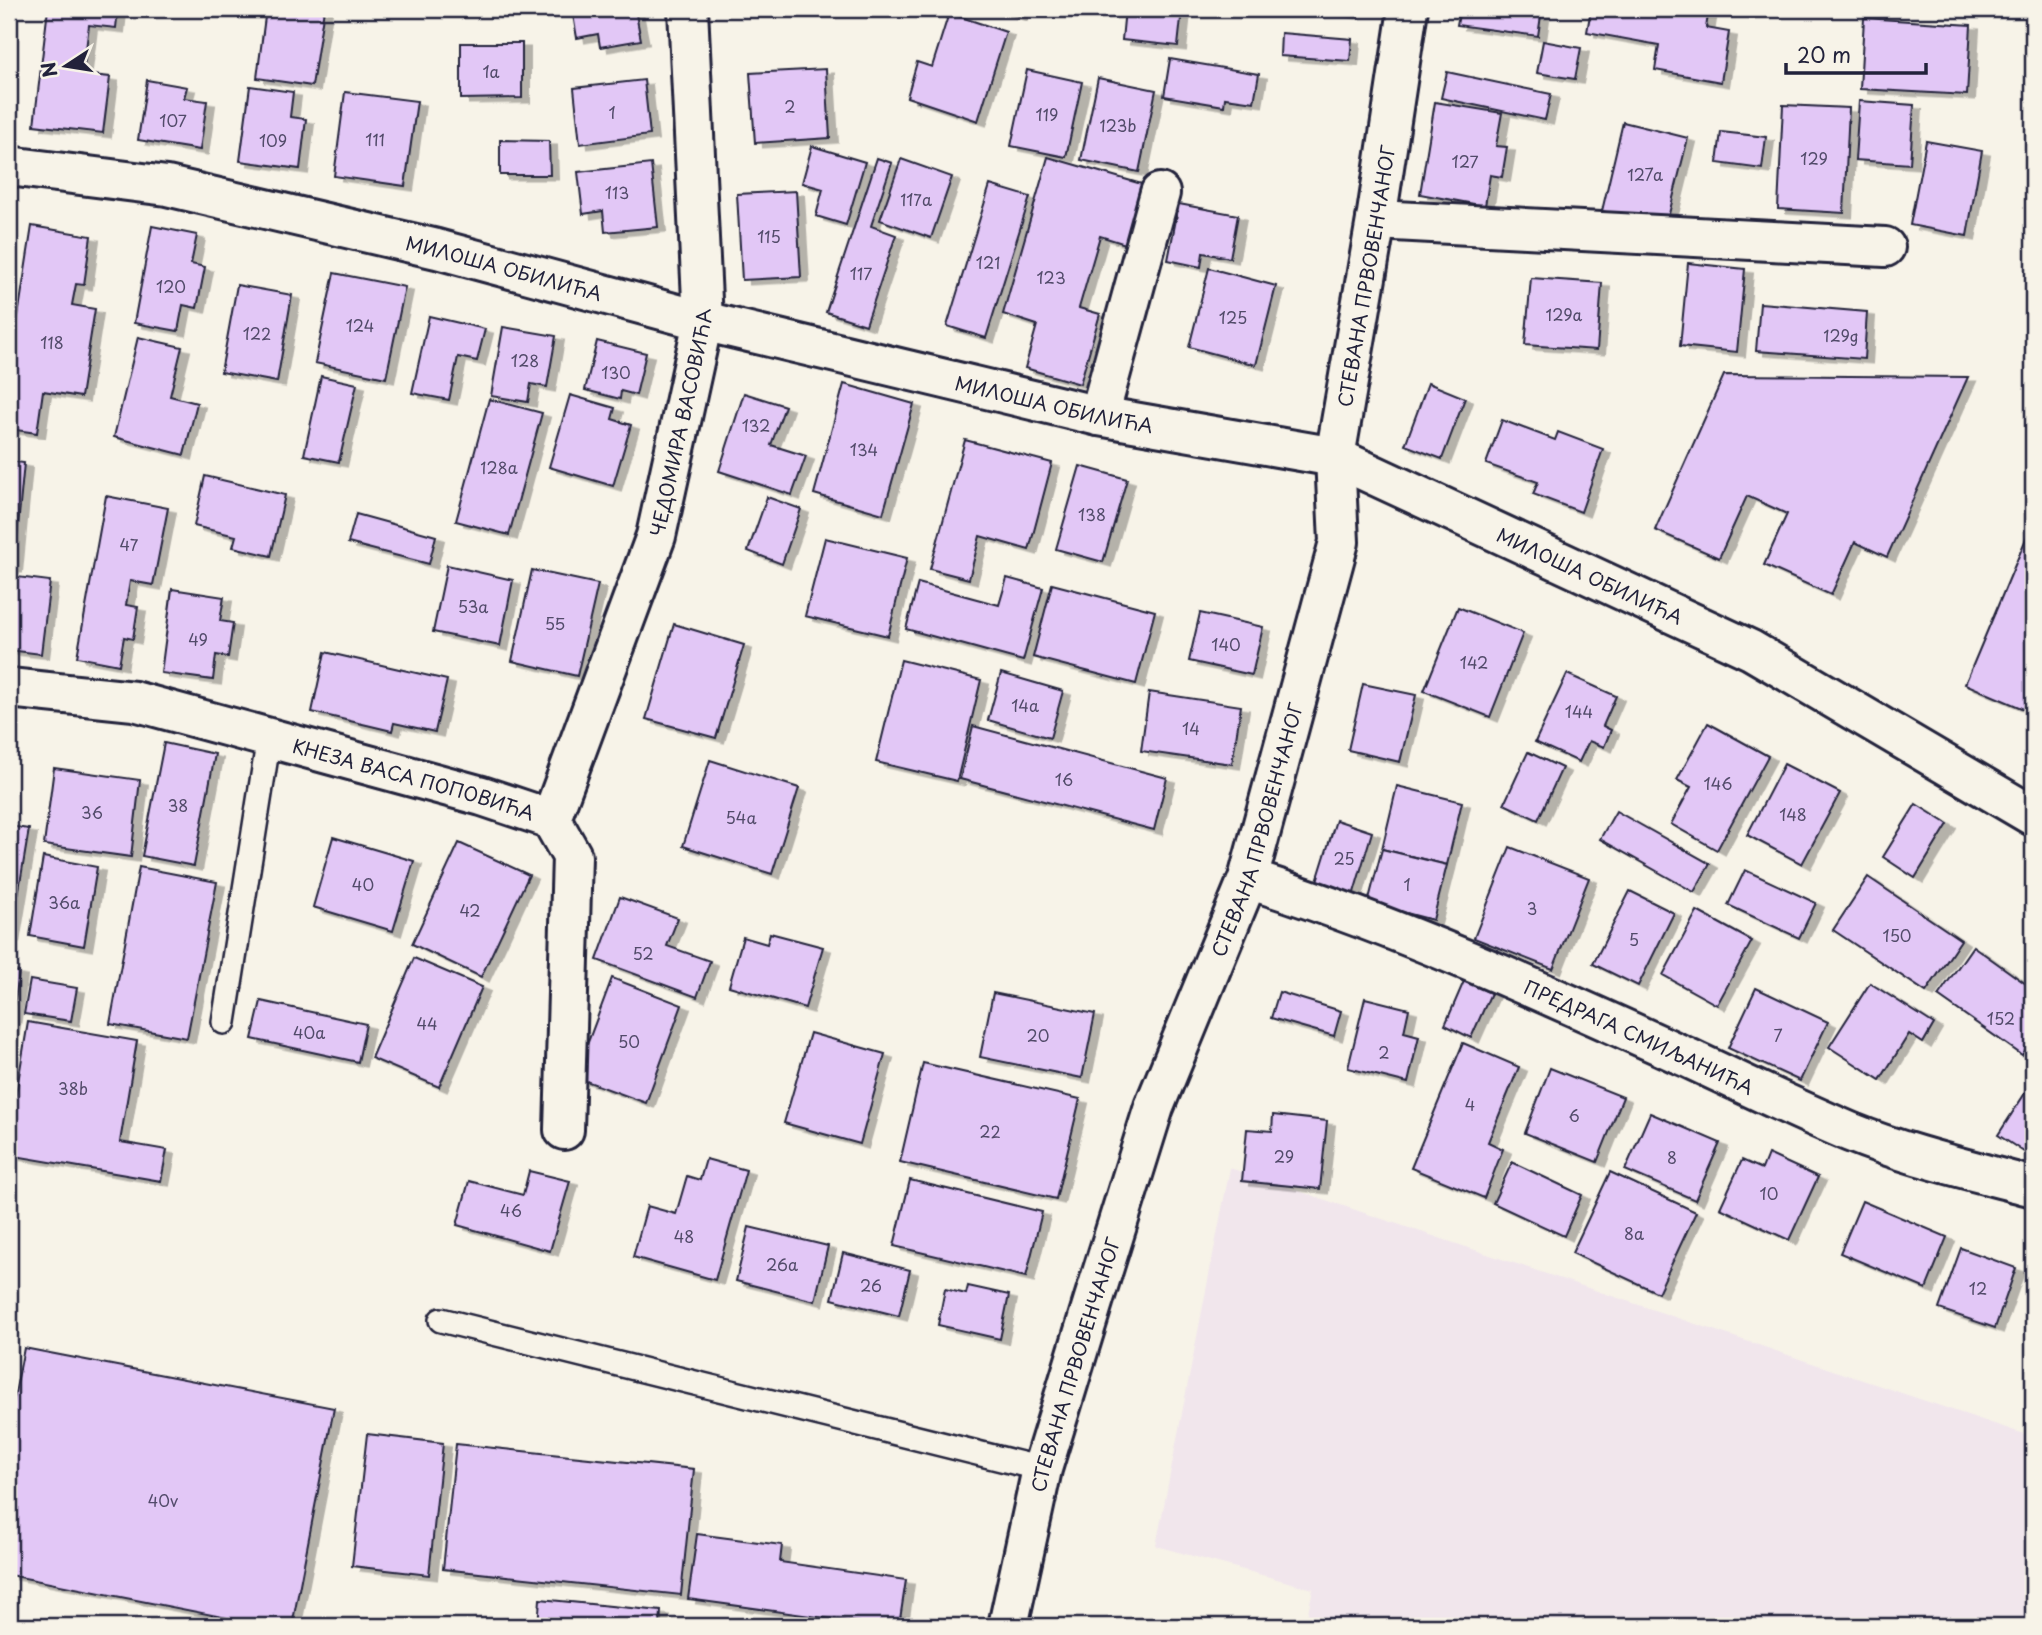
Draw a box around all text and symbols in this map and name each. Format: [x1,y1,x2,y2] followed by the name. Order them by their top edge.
[32,32,102,102] north arrow
[1786,32,1926,76] scale bar
[1797,38,1851,70] text: 20 m
[33,59,64,80] text: N
[482,59,500,83] house number: 1a
[784,94,796,118] house number: 2
[608,100,616,124] house number: 1
[1036,102,1058,126] house number: 119
[159,108,187,132] house number: 107
[1099,113,1137,137] house number: 123b
[365,127,385,151] house number: 111
[259,128,287,152] house number: 109
[1330,143,1401,409] street label: СТЕВАНА ПРВОВЕНЧАНОГ
[1800,146,1828,170] house number: 129
[1451,149,1479,173] house number: 127
[1627,162,1663,186] house number: 127a
[605,180,629,204] house number: 113
[900,187,932,211] house number: 117a
[757,224,781,248] house number: 115
[403,228,605,307] street label: МИЛОША ОБИЛИЋА
[976,250,1000,274] house number: 121
[850,261,872,285] house number: 117
[1036,265,1066,289] house number: 123
[156,274,186,298] house number: 120
[1546,302,1583,326] house number: 129a
[1219,305,1247,329] house number: 125
[642,308,717,539] street label: ЧЕДОМИРА ВАСОВИЋА
[346,313,374,337] house number: 124
[243,321,271,345] house number: 122
[1823,323,1859,347] house number: 129g
[40,330,64,354] house number: 118
[511,348,539,372] house number: 128
[601,360,631,384] house number: 130
[952,368,1155,439] street label: МИЛОША ОБИЛИЋА
[742,413,770,437] house number: 132
[850,437,878,461] house number: 134
[480,455,518,479] house number: 128a
[1078,502,1106,526] house number: 138
[1492,520,1688,631] street label: МИЛОША ОБИЛИЋА
[120,532,139,556] house number: 47
[458,594,488,618] house number: 53a
[545,611,565,635] house number: 55
[188,627,208,651] house number: 49
[1211,632,1241,656] house number: 140
[1460,650,1488,674] house number: 142
[1011,693,1039,717] house number: 14a
[1204,699,1309,961] street label: СТЕВАНА ПРВОВЕНЧАНОГ
[1565,699,1593,723] house number: 144
[1182,716,1200,740] house number: 14
[290,731,538,827] street label: КНЕЗА ВАСА ПОПОВИЋА
[1055,767,1073,791] house number: 16
[1703,771,1733,795] house number: 146
[168,793,188,817] house number: 38
[81,800,103,824] house number: 36
[1779,802,1807,826] house number: 148
[726,805,756,829] house number: 54a
[1333,846,1355,870] house number: 25
[352,872,374,896] house number: 40
[1403,872,1411,896] house number: 1
[48,890,80,914] house number: 36a
[1527,896,1537,920] house number: 3
[459,898,481,922] house number: 42
[1882,923,1912,947] house number: 150
[1629,927,1639,951] house number: 5
[632,941,654,965] house number: 52
[1520,972,1759,1101] street label: ПРЕДРАГА СМИЉАНИЋА
[1987,1006,2015,1030] house number: 152
[416,1011,438,1035] house number: 44
[293,1020,325,1044] house number: 40a
[1027,1023,1049,1047] house number: 20
[1773,1023,1783,1047] house number: 7
[618,1029,640,1053] house number: 50
[1378,1040,1390,1064] house number: 2
[58,1076,88,1100] house number: 38b
[1465,1092,1475,1116] house number: 4
[1568,1103,1580,1127] house number: 6
[979,1119,1001,1143] house number: 22
[1274,1144,1294,1168] house number: 29
[1667,1145,1677,1169] house number: 8
[1760,1181,1778,1205] house number: 10
[500,1198,522,1222] house number: 46
[1624,1221,1644,1245] house number: 8a
[674,1224,694,1248] house number: 48
[1023,1233,1127,1495] street label: СТЕВАНА ПРВОВЕНЧАНОГ
[766,1252,798,1276] house number: 26a
[860,1273,882,1297] house number: 26
[1969,1276,1987,1300] house number: 12
[148,1488,178,1512] house number: 40v

